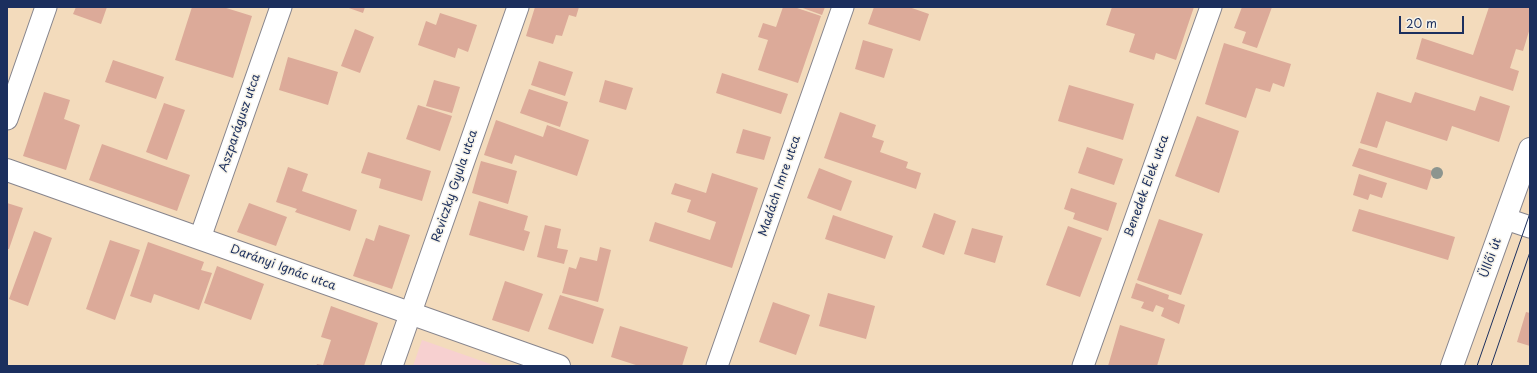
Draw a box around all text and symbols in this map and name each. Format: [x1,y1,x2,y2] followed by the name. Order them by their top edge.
[1401,8,1466,34] scale bar
[1406,14,1437,32] text: 20 m
[216,72,264,174] street label: Aszparágusz utca
[429,128,481,244] street label: Reviczky Gyula utca
[1122,133,1172,239] street label: Benedek Elek utca
[756,134,804,238] street label: Madách Imre utca
[1477,236,1505,280] street label: Üllői út
[228,242,338,294] street label: Darányi Ignác utca

